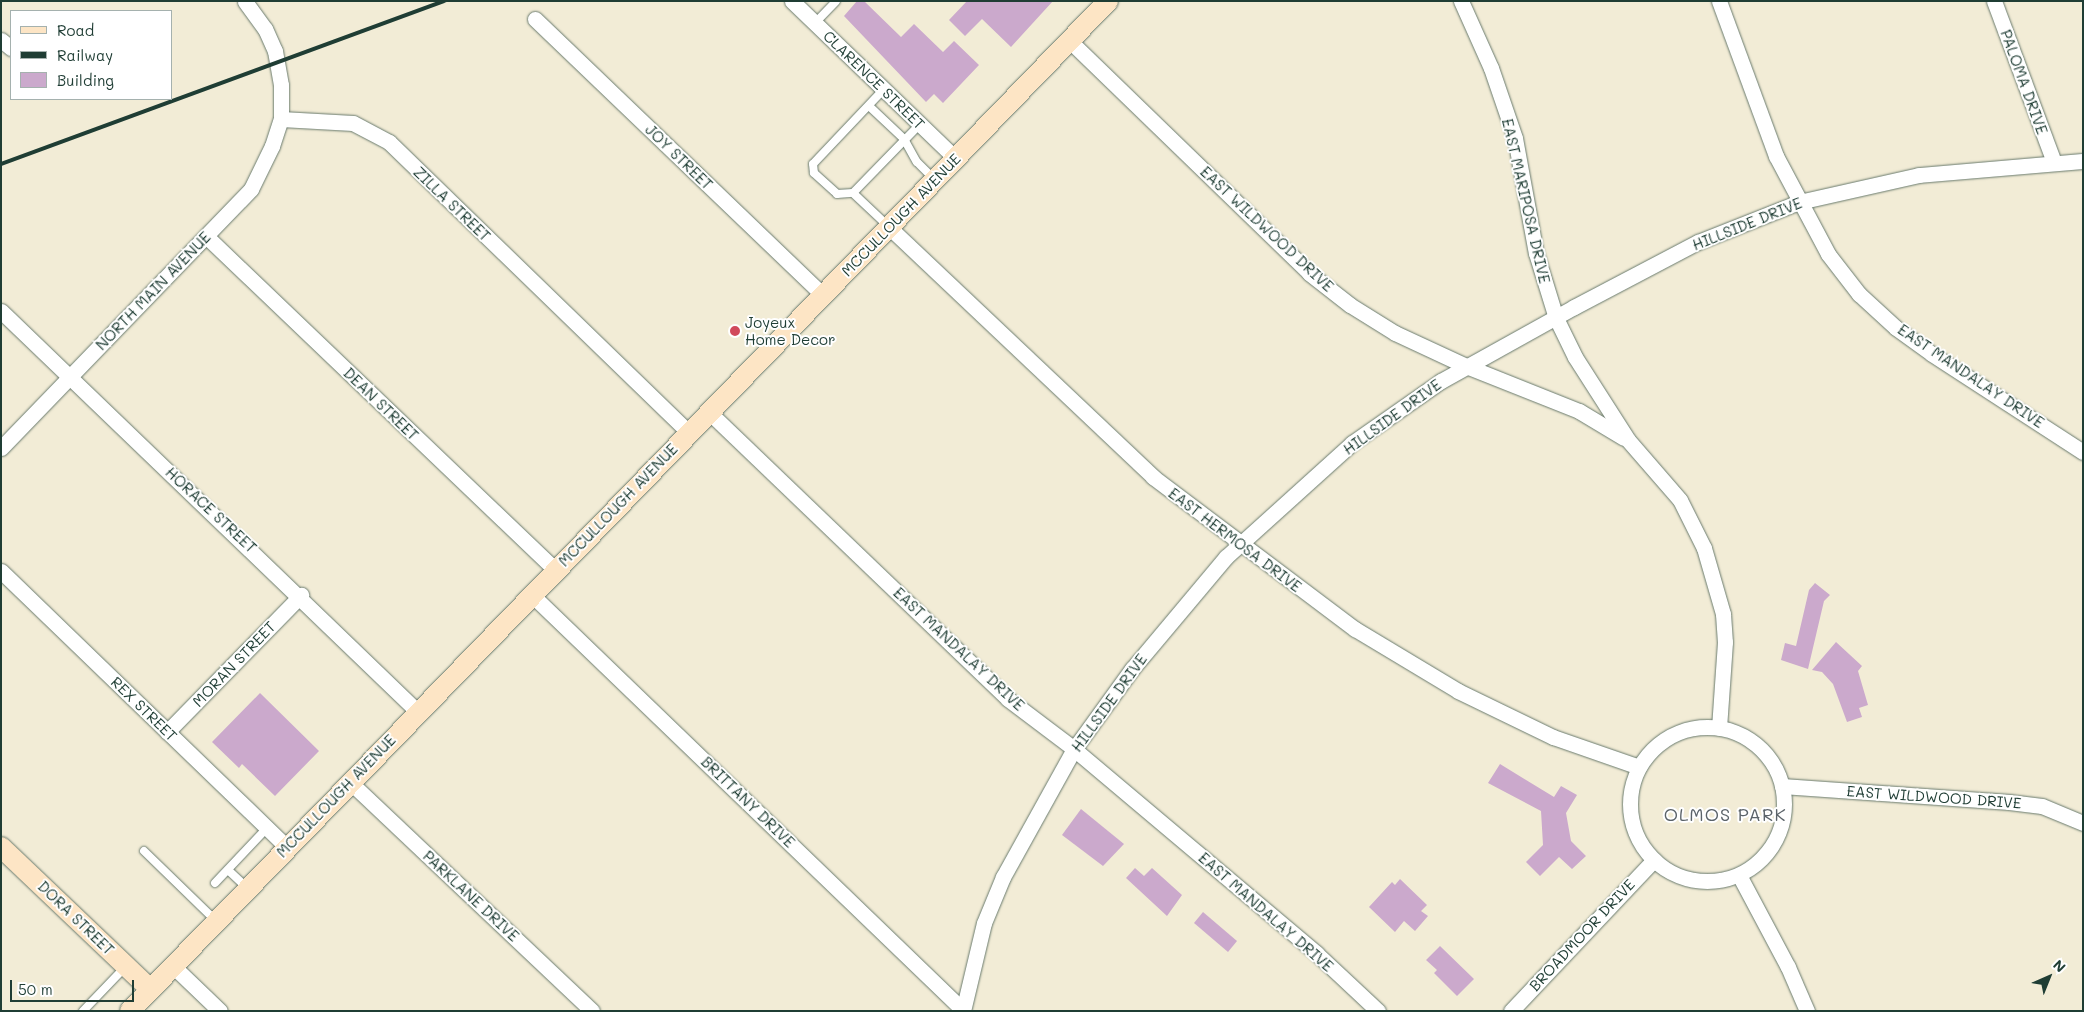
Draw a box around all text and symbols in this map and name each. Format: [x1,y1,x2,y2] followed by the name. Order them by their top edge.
[10,10,172,100] legend
[57,20,94,40] text: Road
[819,27,929,133] street label: CLARENCE STREET
[1997,27,2051,137] street label: PALOMA DRIVE
[57,45,113,65] text: Railway
[57,70,114,90] text: Building
[1498,117,1554,285] street label: EAST MARIPOSA DRIVE
[642,120,716,194] street label: JOY STREET
[838,150,964,280] street label: MCCULLOUGH AVENUE
[410,163,494,245] street label: ZILLA STREET
[1197,163,1337,295] street label: EAST WILDWOOD DRIVE
[1690,194,1804,254] street label: HILLSIDE DRIVE
[92,228,214,354] street label: NORTH MAIN AVENUE
[745,313,835,348] place label: Joyeux Home Decor
[1895,320,2047,432] street label: EAST MANDALAY DRIVE
[729,325,741,337] marker: Joyeux Home Decor
[340,364,422,444] street label: DEAN STREET
[1340,375,1444,459] street label: HILLSIDE DRIVE
[555,440,681,570] street label: MCCULLOUGH AVENUE
[162,463,260,557] street label: HORACE STREET
[1165,484,1305,596] street label: EAST HERMOSA DRIVE
[890,584,1028,714] street label: EAST MANDALAY DRIVE
[189,618,279,710] street label: MORAN STREET
[1067,651,1151,755] street label: HILLSIDE DRIVE
[107,673,181,745] street label: REX STREET
[273,731,399,861] street label: MCCULLOUGH AVENUE
[698,753,798,851] street label: BRITTANY DRIVE
[1846,782,2022,812] street label: EAST WILDWOOD DRIVE
[1662,803,1788,825] district label: OLMOS PARK
[419,847,523,945] street label: PARKLANE DRIVE
[1195,849,1337,975] street label: EAST MANDALAY DRIVE
[1526,875,1638,995] street label: BROADMOOR DRIVE
[34,877,118,959] street label: DORA STREET
[2024,952,2074,1002] north arrow
[2049,955,2070,976] text: N
[12,970,136,1002] scale bar
[18,979,53,999] text: 50 m

